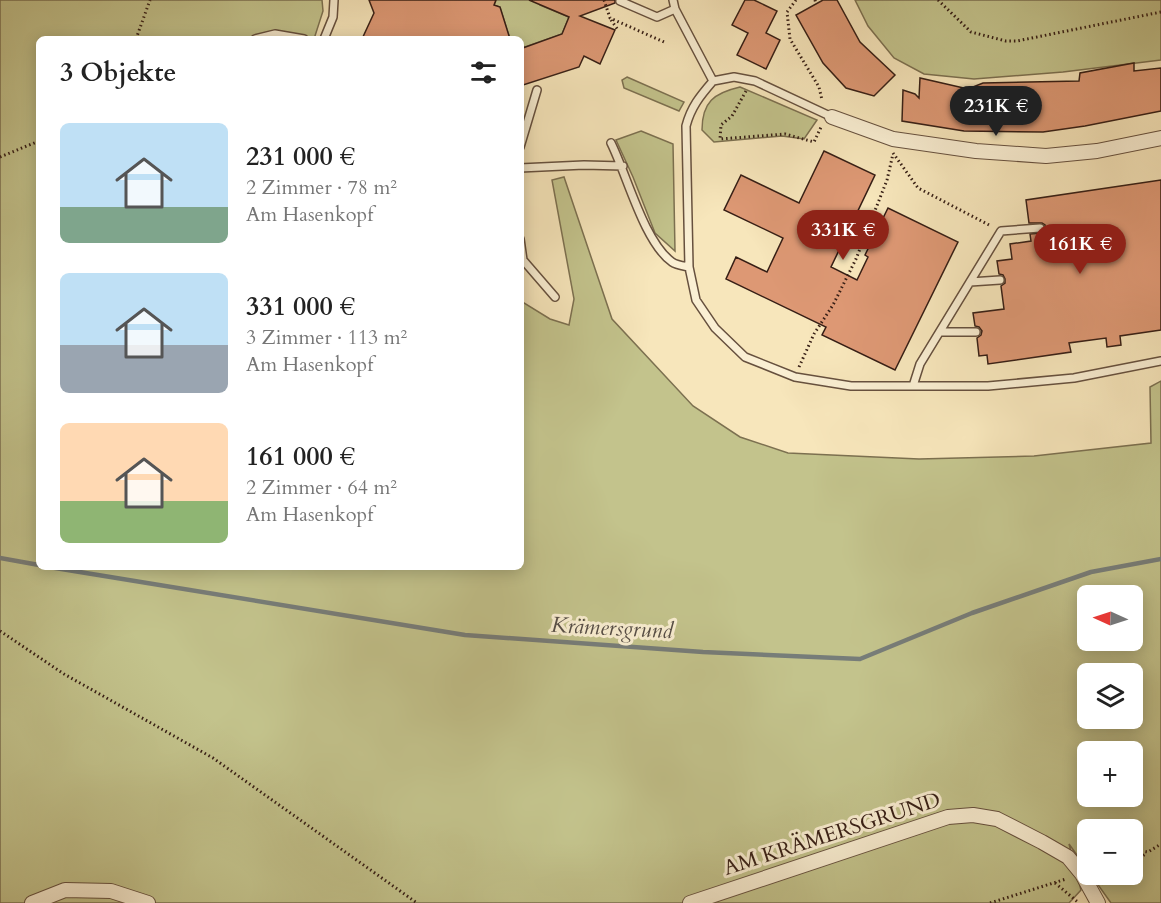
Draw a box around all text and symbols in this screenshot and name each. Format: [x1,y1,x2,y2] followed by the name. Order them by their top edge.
[60,55,176,90] text: 3 Objekte
[467,56,500,89] icon: filters
[947,86,1045,137] pin: 231K €
[964,92,1028,119] text: 231K €
[246,139,355,174] text: 231 000 €
[108,147,180,219] icon: home
[246,174,397,201] text: 2 Zimmer · 78 m²
[246,201,373,228] text: Am Hasenkopf
[794,210,892,261] pin: 331K €
[811,216,875,243] text: 331K €
[1031,224,1129,275] pin: 161K €
[1048,230,1112,257] text: 161K €
[246,289,355,324] text: 331 000 €
[108,297,180,369] icon: home
[246,324,407,351] text: 3 Zimmer · 113 m²
[246,351,373,378] text: Am Hasenkopf
[246,439,355,474] text: 161 000 €
[108,447,180,519] icon: home
[246,474,397,501] text: 2 Zimmer · 64 m²
[246,501,373,528] text: Am Hasenkopf
[1077,585,1143,651] north arrow
[1077,585,1143,885] map controls
[550,610,675,646] water label: Krämersgrund
[1077,663,1143,729] button: layers
[1077,741,1143,807] button: +
[720,785,944,883] street label: AM KRÄMERSGRUND
[1077,819,1143,885] button: −

